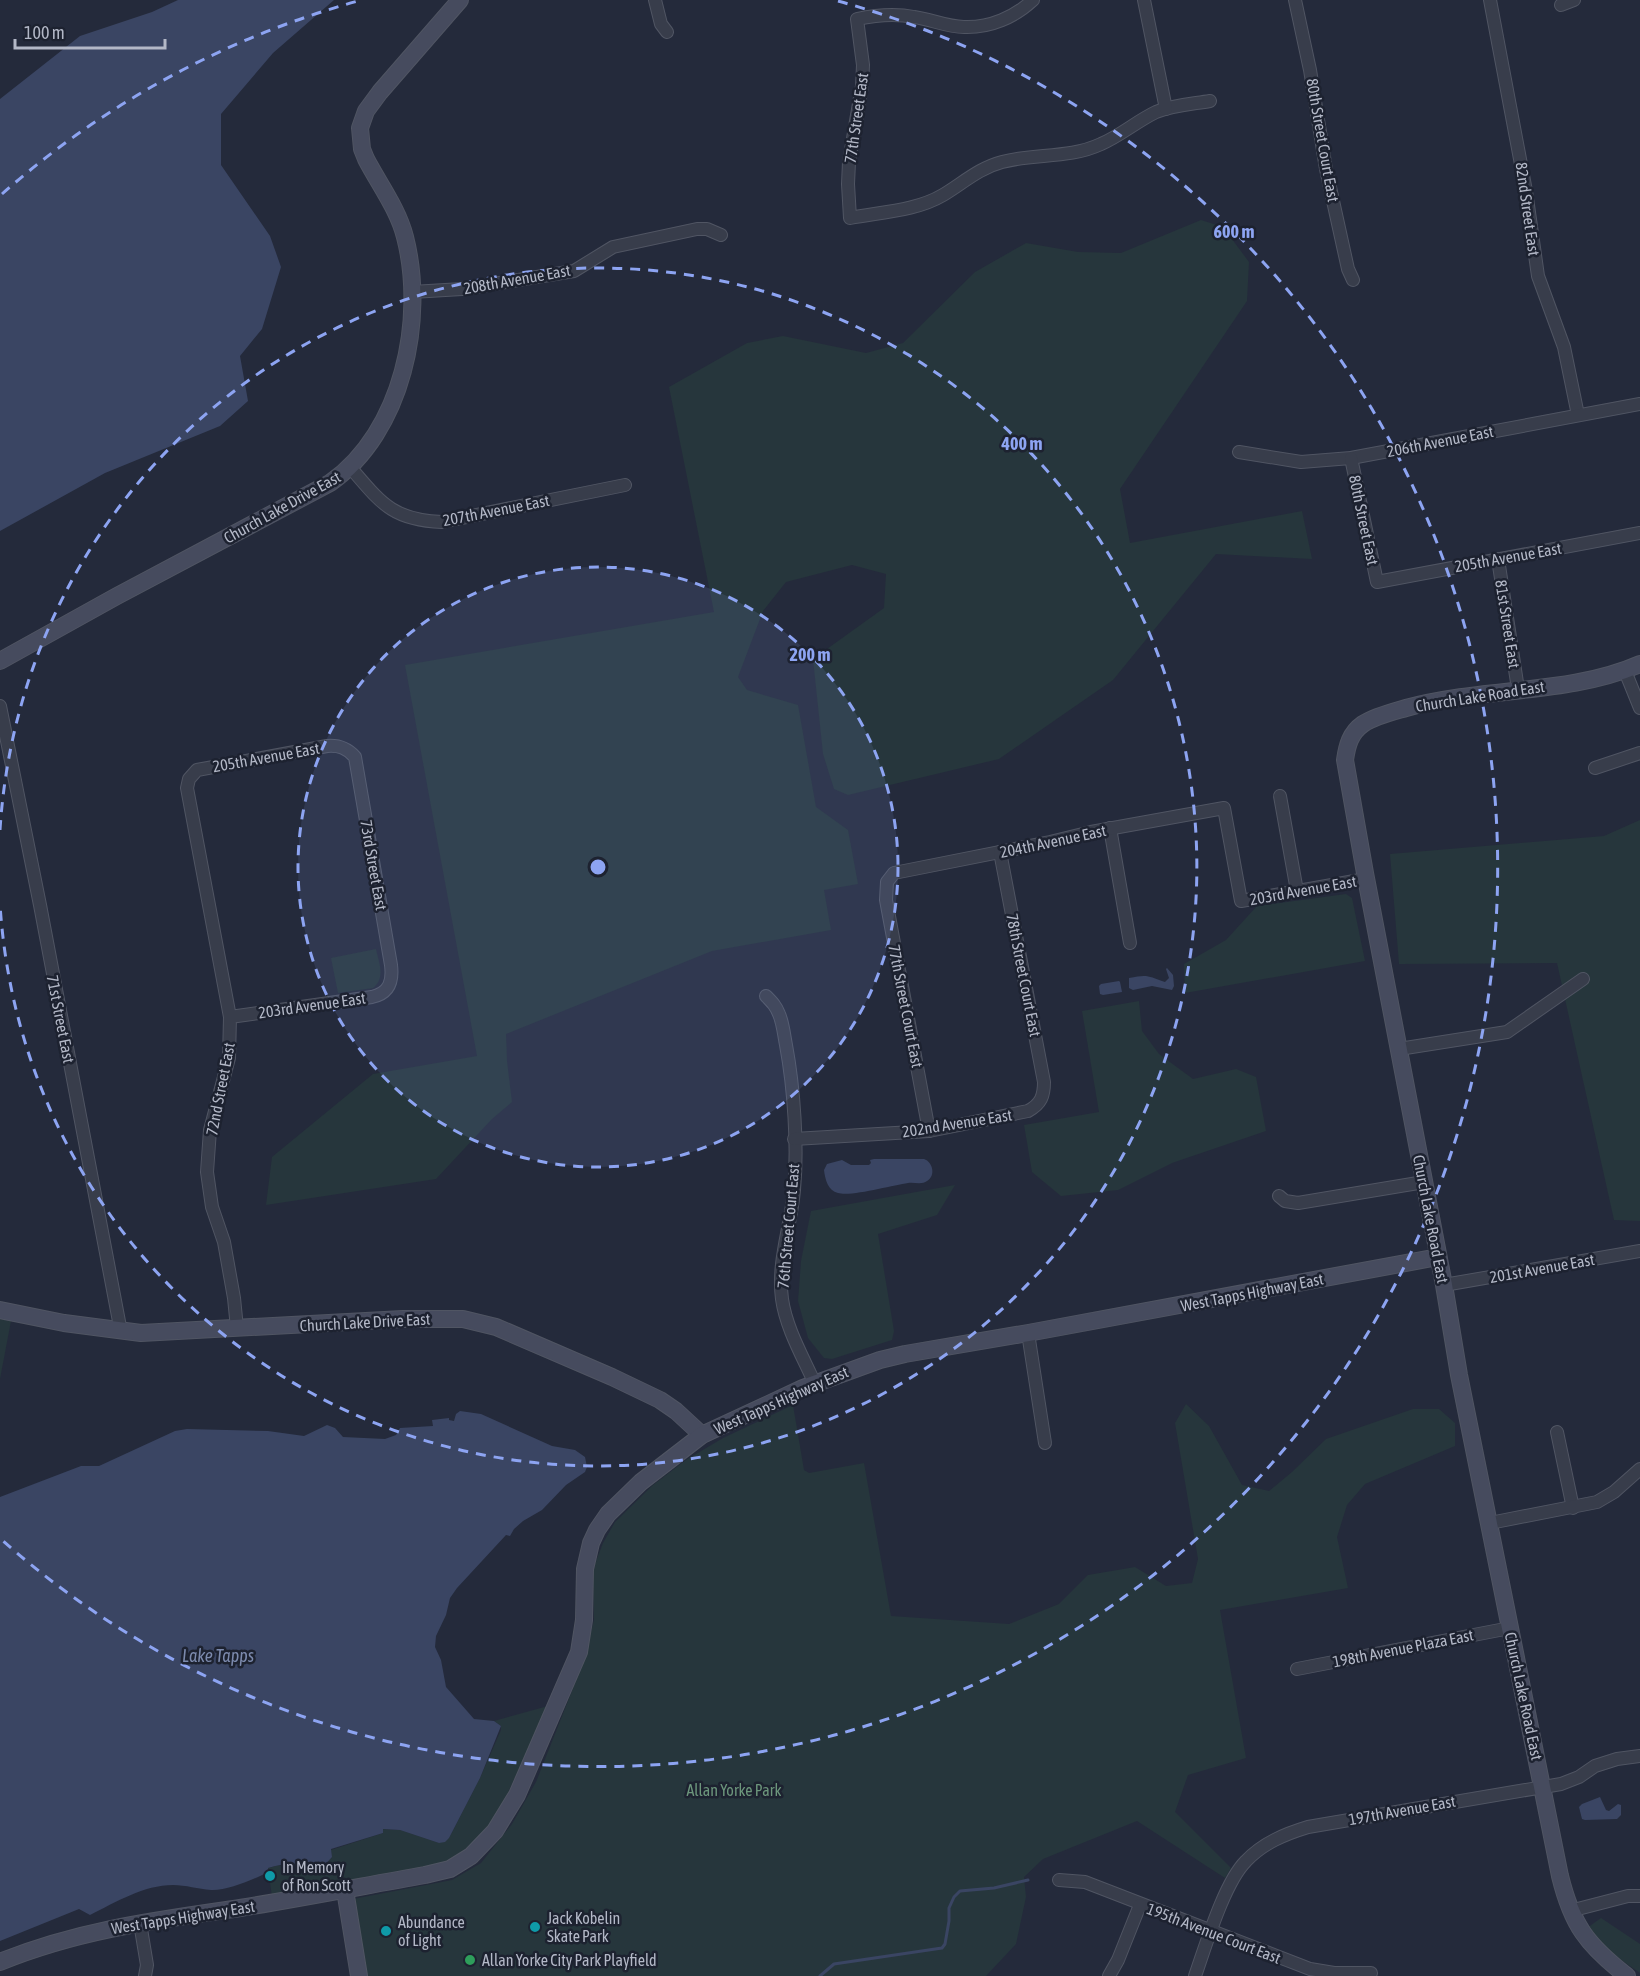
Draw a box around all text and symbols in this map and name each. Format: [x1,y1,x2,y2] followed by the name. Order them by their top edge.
[15,12,165,50] scale bar
[24,22,65,43] text: 100 m
[841,71,871,165] street label: 77th Street East
[1303,77,1343,204] street label: 80th Street Court East
[1513,161,1544,257] street label: 82nd Street East
[1214,221,1254,242] text: 600 m
[462,261,572,297] street label: 208th Avenue East
[1385,422,1495,460] street label: 206th Avenue East
[1001,433,1042,454] text: 400 m
[220,467,344,547] street label: Church Lake Drive East
[1346,473,1382,567] street label: 80th Street East
[441,491,551,529] street label: 207th Avenue East
[1453,539,1563,575] street label: 205th Avenue East
[1492,578,1524,670] street label: 81st Street East
[790,644,830,665] text: 200 m
[1414,677,1546,715] street label: Church Lake Road East
[211,739,321,775] street label: 205th Avenue East
[357,818,391,912] street label: 73rd Street East
[998,821,1108,861] street label: 204th Avenue East
[588,857,608,877] centre of rings
[1248,872,1358,908] street label: 203rd Avenue East
[1003,912,1045,1039] street label: 78th Street Court East
[885,943,927,1070] street label: 77th Street Court East
[44,973,78,1065] street label: 71st Street East
[257,989,367,1021] street label: 203rd Avenue East
[202,1041,238,1137] street label: 72nd Street East
[901,1105,1014,1141] street label: 202nd Avenue East
[1410,1153,1452,1285] street label: Church Lake Road East
[774,1162,802,1289] street label: 76th Street Court East
[1488,1250,1596,1286] street label: 201st Avenue East
[1179,1269,1325,1316] street label: West Tapps Highway East
[299,1310,431,1334] street label: Church Lake Drive East
[711,1362,852,1439] street label: West Tapps Highway East
[1331,1625,1475,1670] street label: 198th Avenue Plaza East
[1502,1630,1546,1762] street label: Church Lake Road East
[182,1645,254,1666] water label: Lake Tapps
[686,1781,782,1799] park label: Allan Yorke Park
[1347,1792,1457,1828] street label: 197th Avenue East
[282,1858,351,1894] place label: In Memory of Ron Scott
[263,1869,277,1883] marker: In Memory of Ron Scott
[110,1897,257,1938] street label: West Tapps Highway East
[1145,1899,1284,1967] street label: 195th Avenue Court East
[547,1909,620,1945] place label: Jack Kobelin Skate Park
[398,1913,465,1950] place label: Abundance of Light
[528,1920,542,1934] marker: Jack Kobelin Skate Park
[379,1924,393,1938] marker: Abundance of Light
[482,1951,657,1970] place label: Allan Yorke City Park Playfield
[463,1953,477,1967] marker: Allan Yorke City Park Playfield

